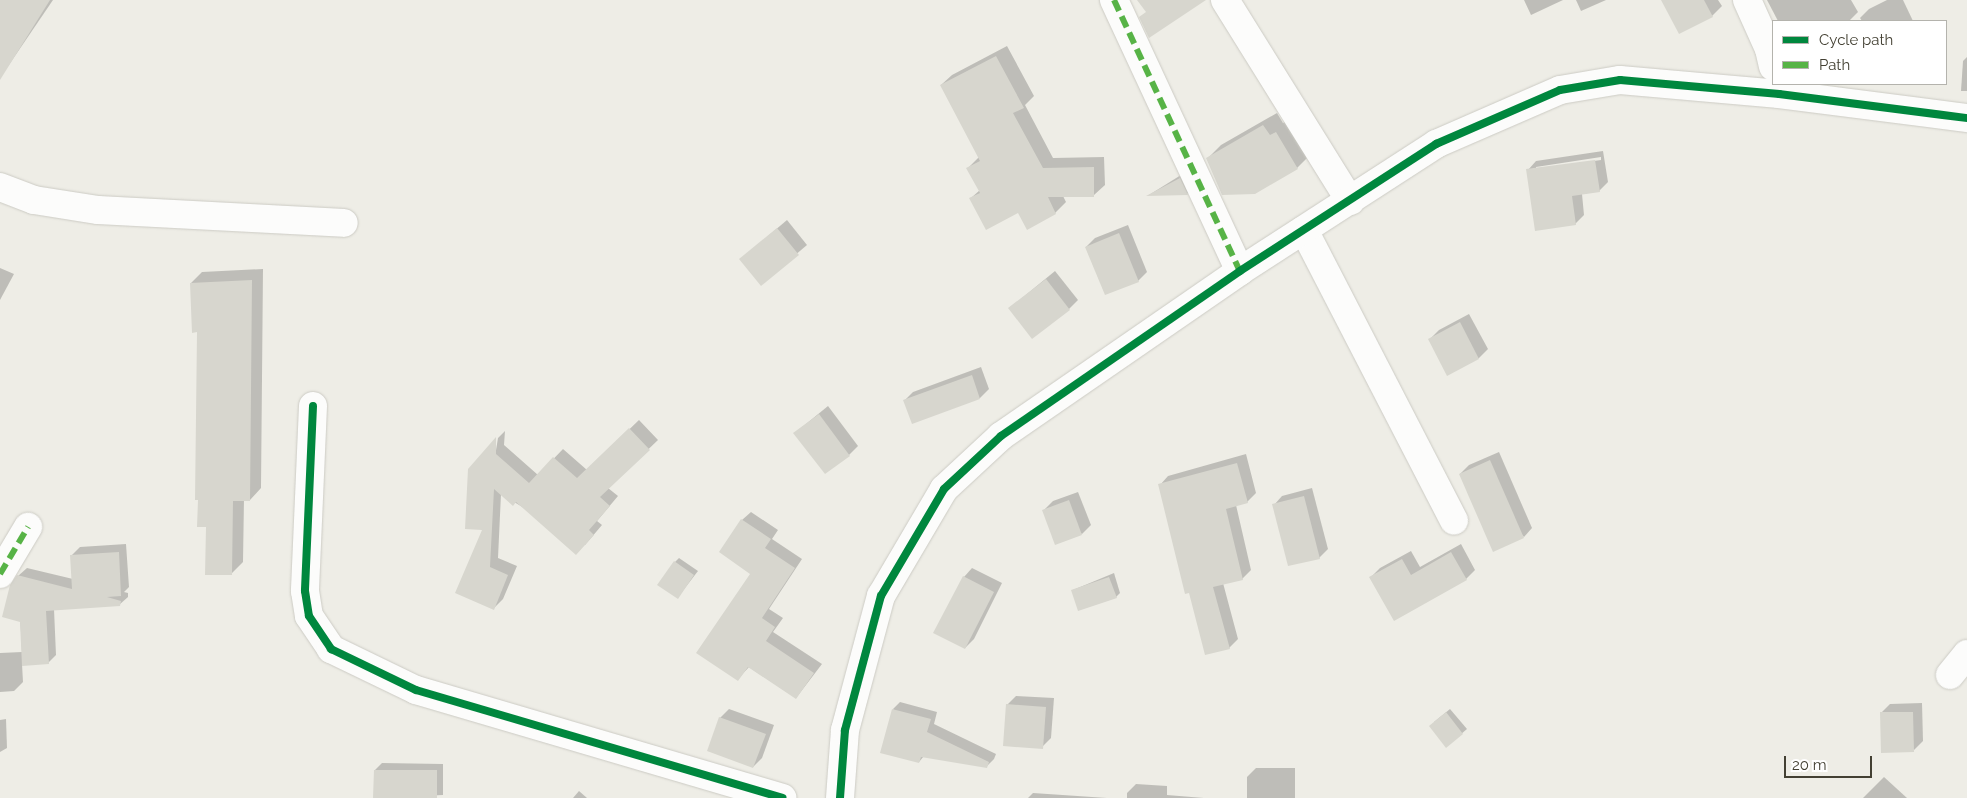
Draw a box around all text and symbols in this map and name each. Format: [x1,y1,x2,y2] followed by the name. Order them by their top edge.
[1772,20,1947,85] legend
[1819,31,1893,49] text: Cycle path
[1819,56,1850,74] text: Path
[1787,746,1874,778] scale bar
[1792,756,1827,774] text: 20 m

